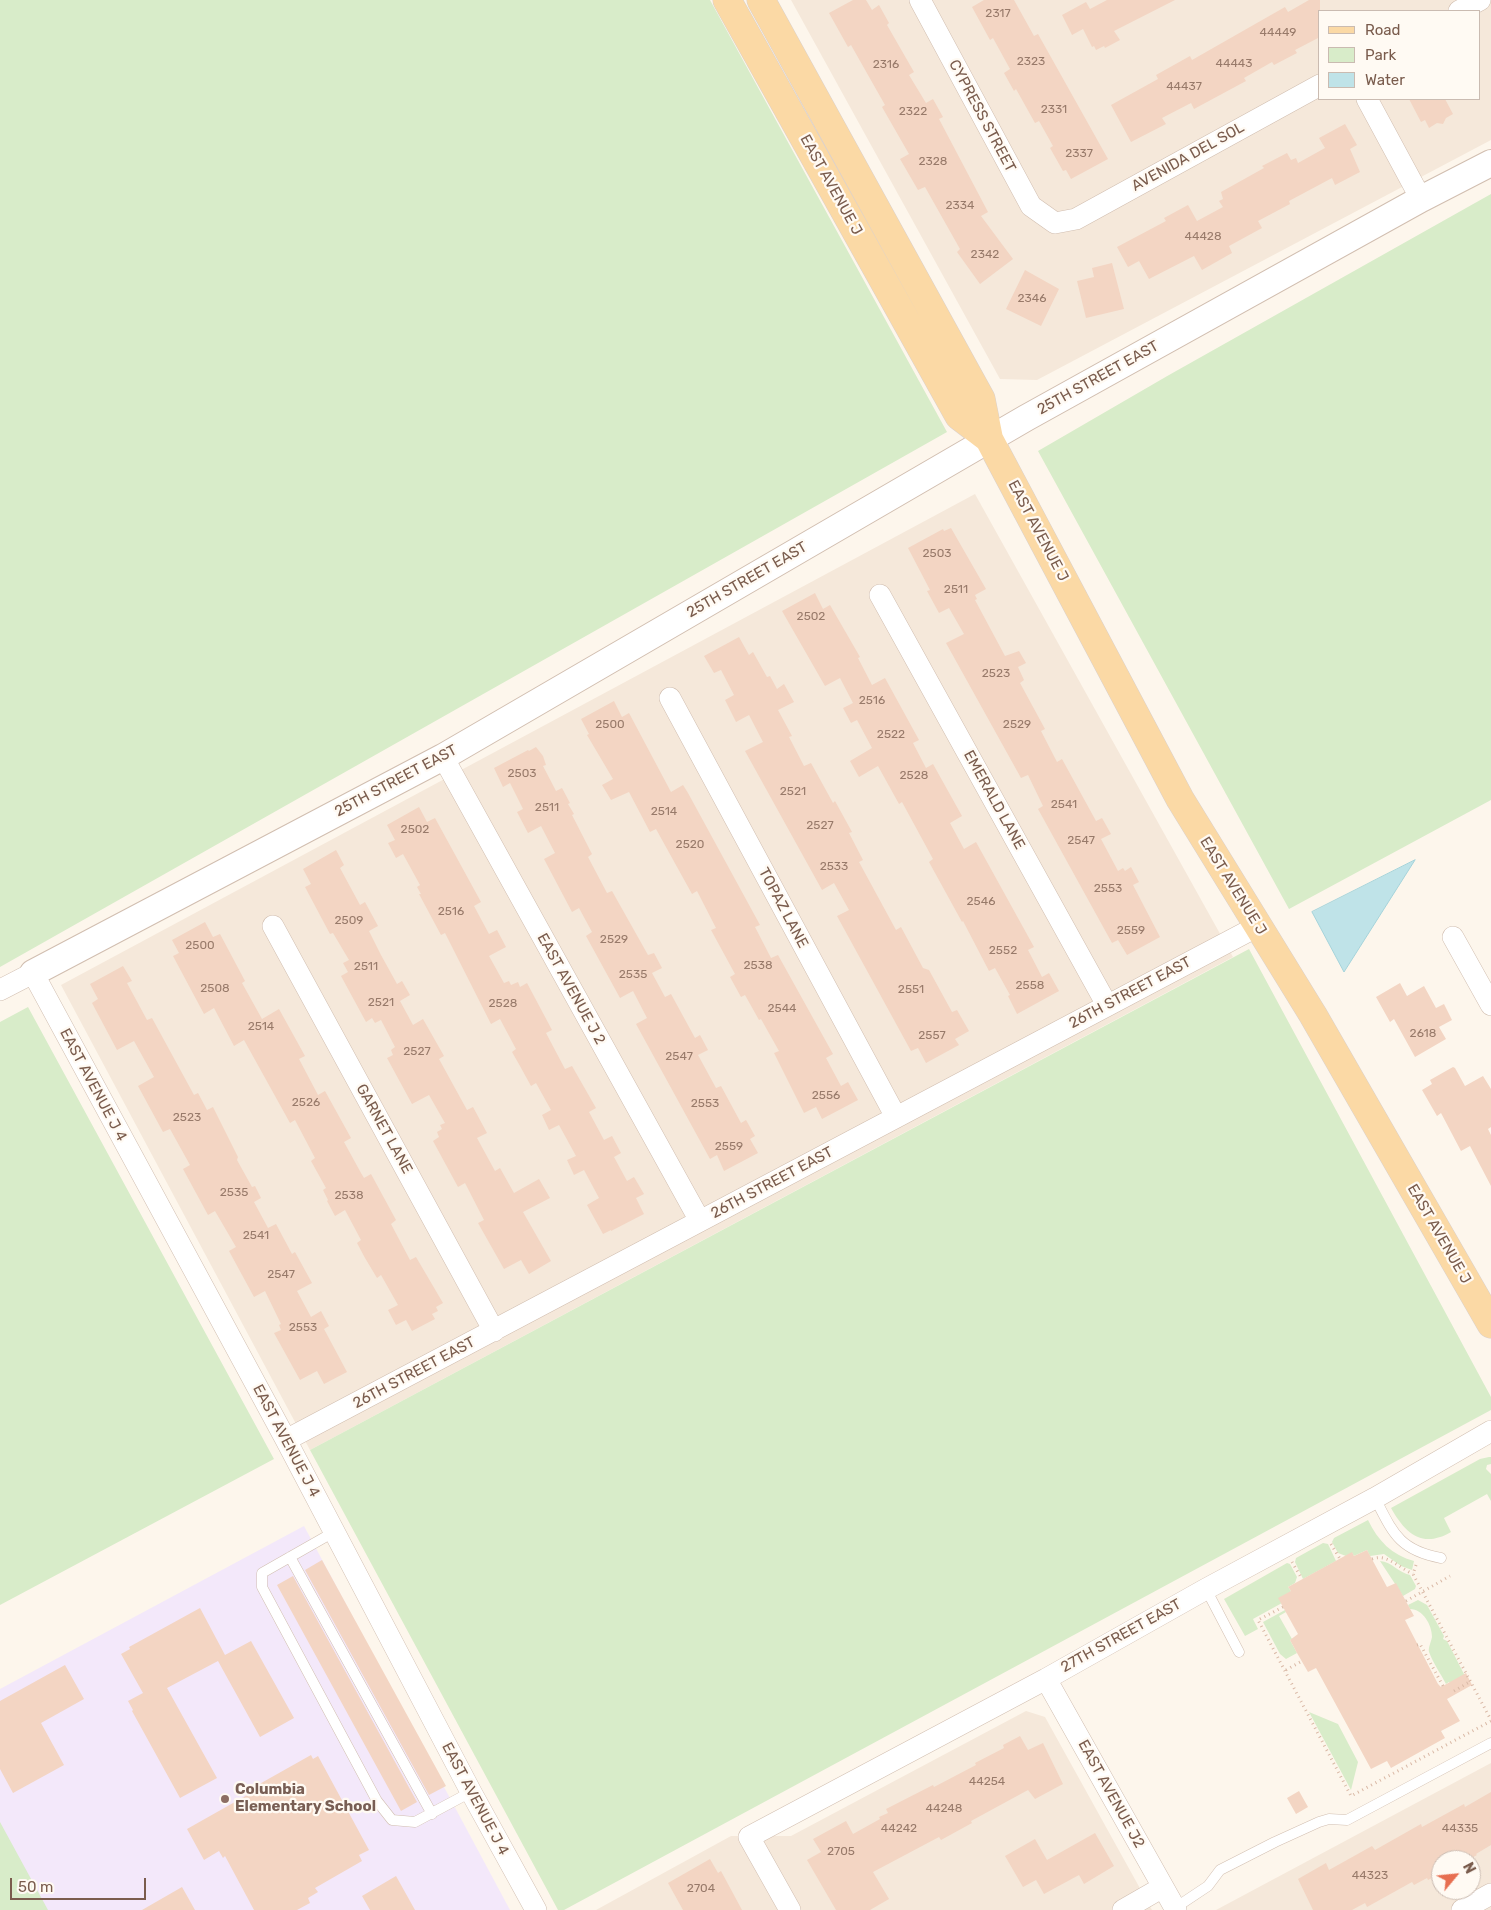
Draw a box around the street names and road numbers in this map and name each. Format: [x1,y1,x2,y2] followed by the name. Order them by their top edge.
[945,57,1019,175] street label: CYPRESS STREET
[1128,119,1248,195] street label: AVENIDA DEL SOL
[796,132,866,238] street label: EAST AVENUE J
[1034,337,1162,419] street label: 25TH STREET EAST
[1004,477,1072,585] street label: EAST AVENUE J
[684,538,810,622] street label: 25TH STREET EAST
[332,741,460,821] street label: 25TH STREET EAST
[959,747,1029,853] street label: EMERALD LANE
[1196,834,1270,938] street label: EAST AVENUE J
[754,865,812,951] street label: TOPAZ LANE
[533,930,609,1048] street label: EAST AVENUE J 2
[1066,953,1194,1033] street label: 26TH STREET EAST
[56,1026,130,1144] street label: EAST AVENUE J 4
[352,1081,416,1177] street label: GARNET LANE
[708,1143,836,1223] street label: 26TH STREET EAST
[1403,1181,1475,1287] street label: EAST AVENUE J
[350,1333,478,1413] street label: 26TH STREET EAST
[249,1382,323,1500] street label: EAST AVENUE J 4
[1058,1595,1184,1677] street label: 27TH STREET EAST
[1074,1737,1148,1851] street label: EAST AVENUE J2
[438,1740,512,1858] street label: EAST AVENUE J 4

